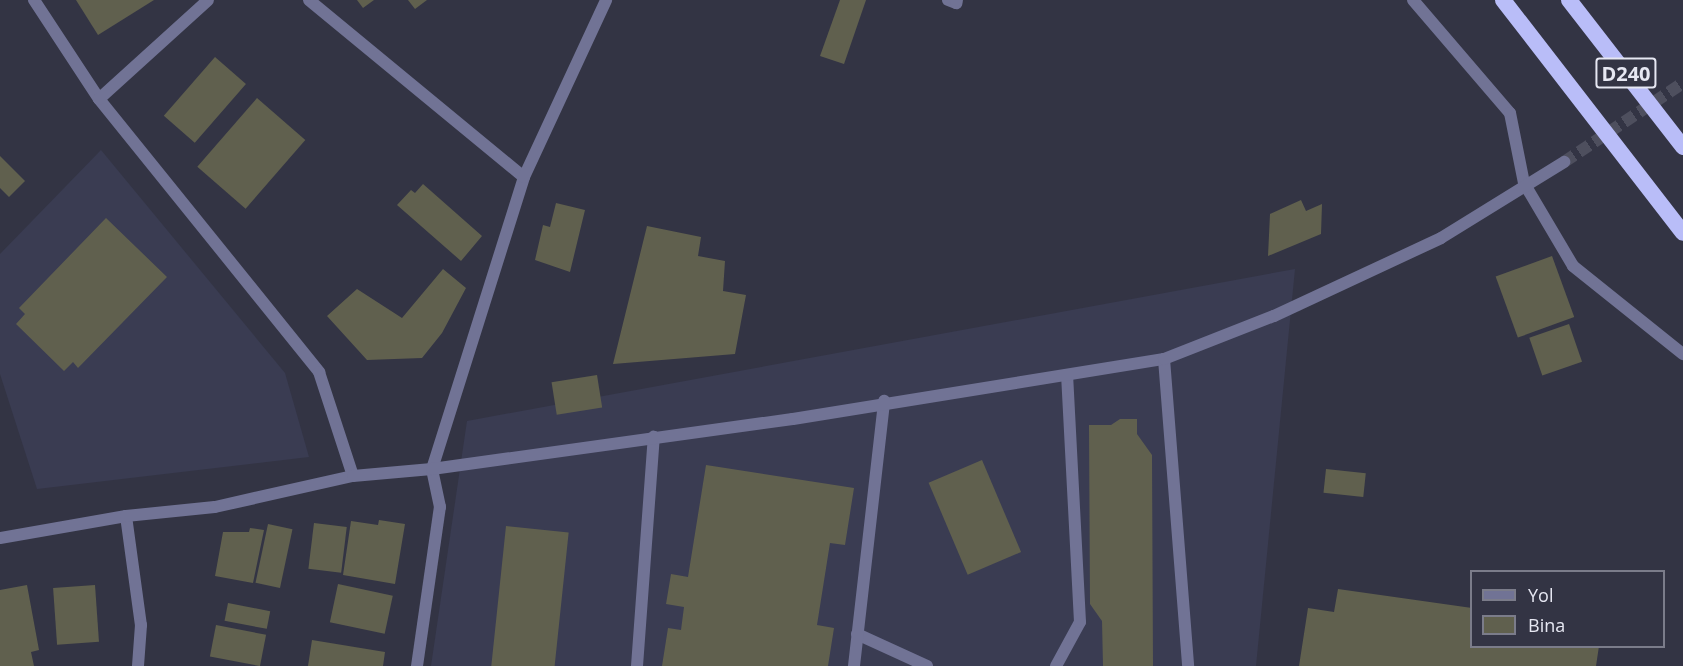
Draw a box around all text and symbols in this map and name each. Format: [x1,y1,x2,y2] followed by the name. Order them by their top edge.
[1594,56,1658,90] road number: D240
[1470,570,1665,648] legend
[1528,583,1553,607] text: Yol
[1528,613,1565,637] text: Bina

